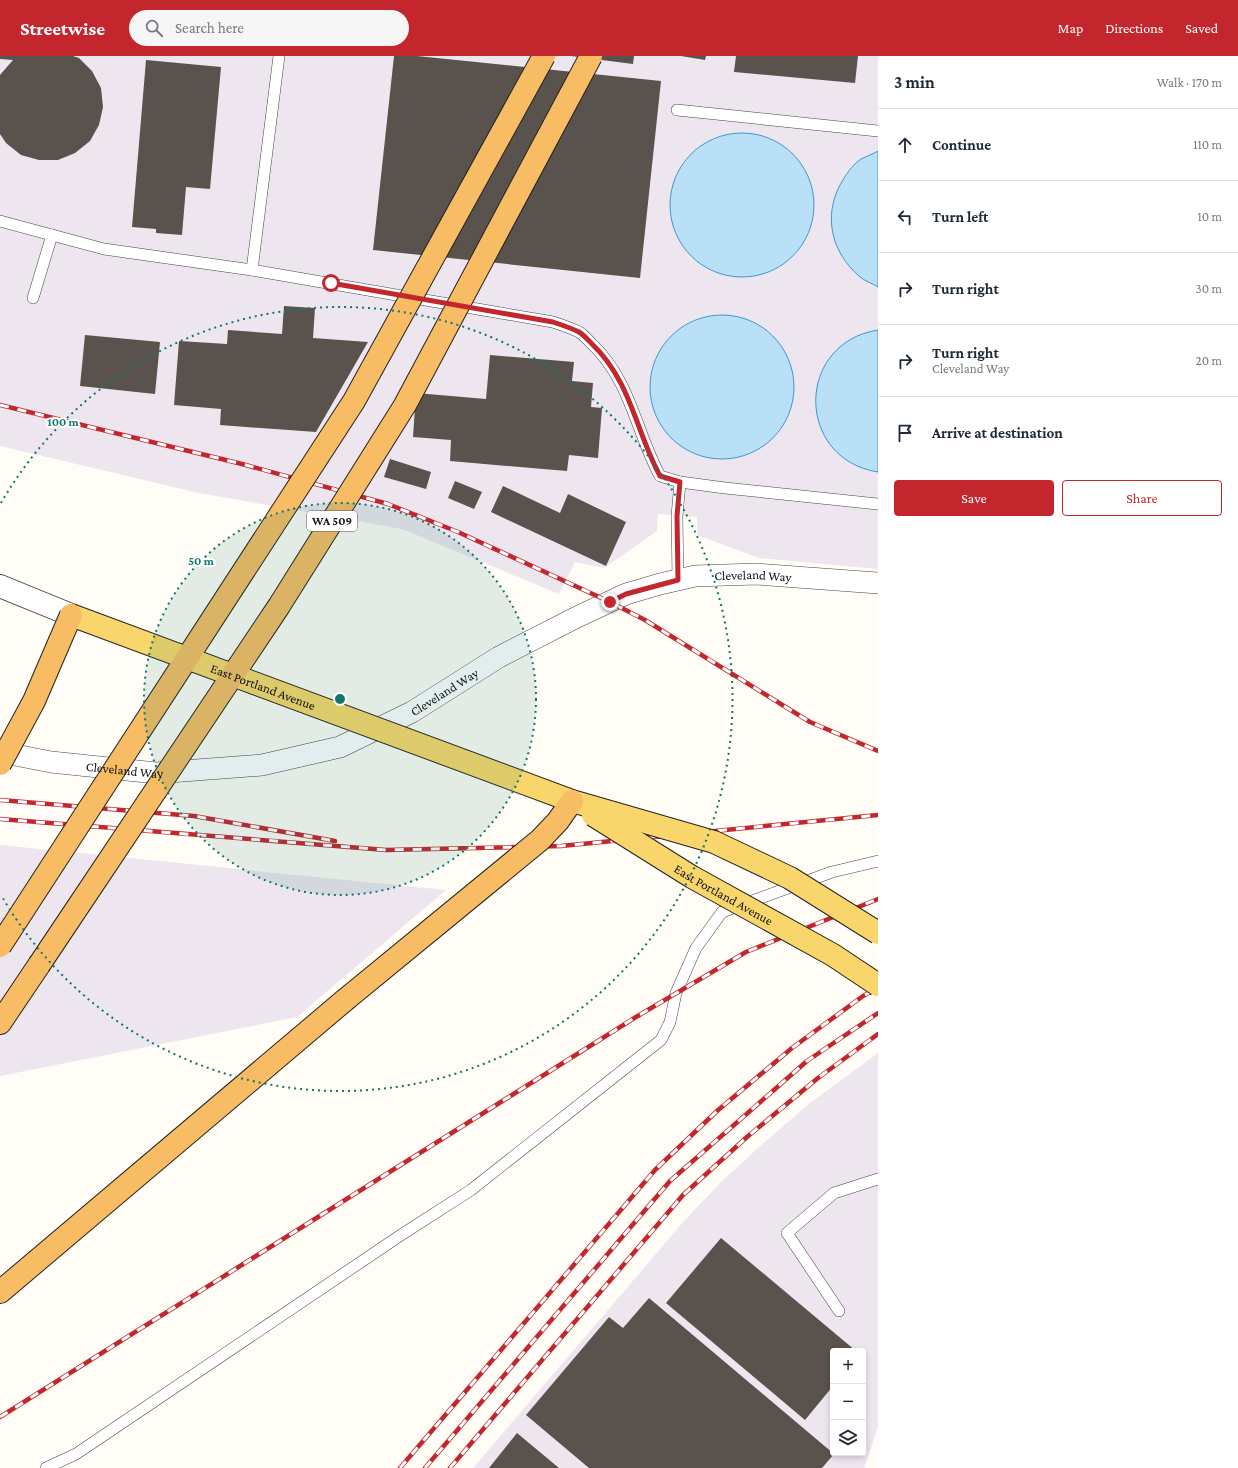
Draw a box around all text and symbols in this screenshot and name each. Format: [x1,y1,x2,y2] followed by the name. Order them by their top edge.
[129,10,409,46] search box
[143,17,165,39] icon: search
[20,18,105,39] text: Streetwise
[175,20,244,36] text: Search here
[1058,20,1083,36] text: Map
[1105,20,1163,36] text: Directions
[1185,20,1218,36] text: Saved
[894,73,935,92] text: 3 min
[1157,75,1222,90] text: Walk · 170 m
[894,134,916,156] icon: ahead
[932,137,991,153] text: Continue
[1193,137,1222,152] text: 110 m
[894,206,916,228] icon: left
[932,209,988,225] text: Turn left
[1197,209,1222,224] text: 10 m
[322,274,340,292] route start
[894,278,916,300] icon: right
[932,281,999,297] text: Turn right
[1196,281,1222,296] text: 30 m
[932,345,999,361] text: Turn right
[894,350,916,372] icon: right
[1196,353,1222,368] text: 20 m
[932,361,1009,376] text: Cleveland Way
[47,415,80,429] text: 100 m
[894,422,916,444] icon: arrive
[932,425,1063,441] text: Arrive at destination
[894,480,1054,516] button: Save
[1062,480,1222,516] button: Share
[307,511,357,531] road number: WA 509
[188,554,215,568] text: 50 m
[714,567,793,585] street label: Cleveland Way
[601,593,619,611] route end
[209,661,318,713] street label: East Portland Avenue
[408,665,482,719] street label: Cleveland Way
[333,692,347,706] centre of rings
[85,759,165,781] street label: Cleveland Way
[672,861,776,928] street label: East Portland Avenue
[830,1348,866,1456] map controls
[830,1348,866,1384] button: +
[830,1384,866,1420] button: −
[830,1420,866,1456] button: layers

